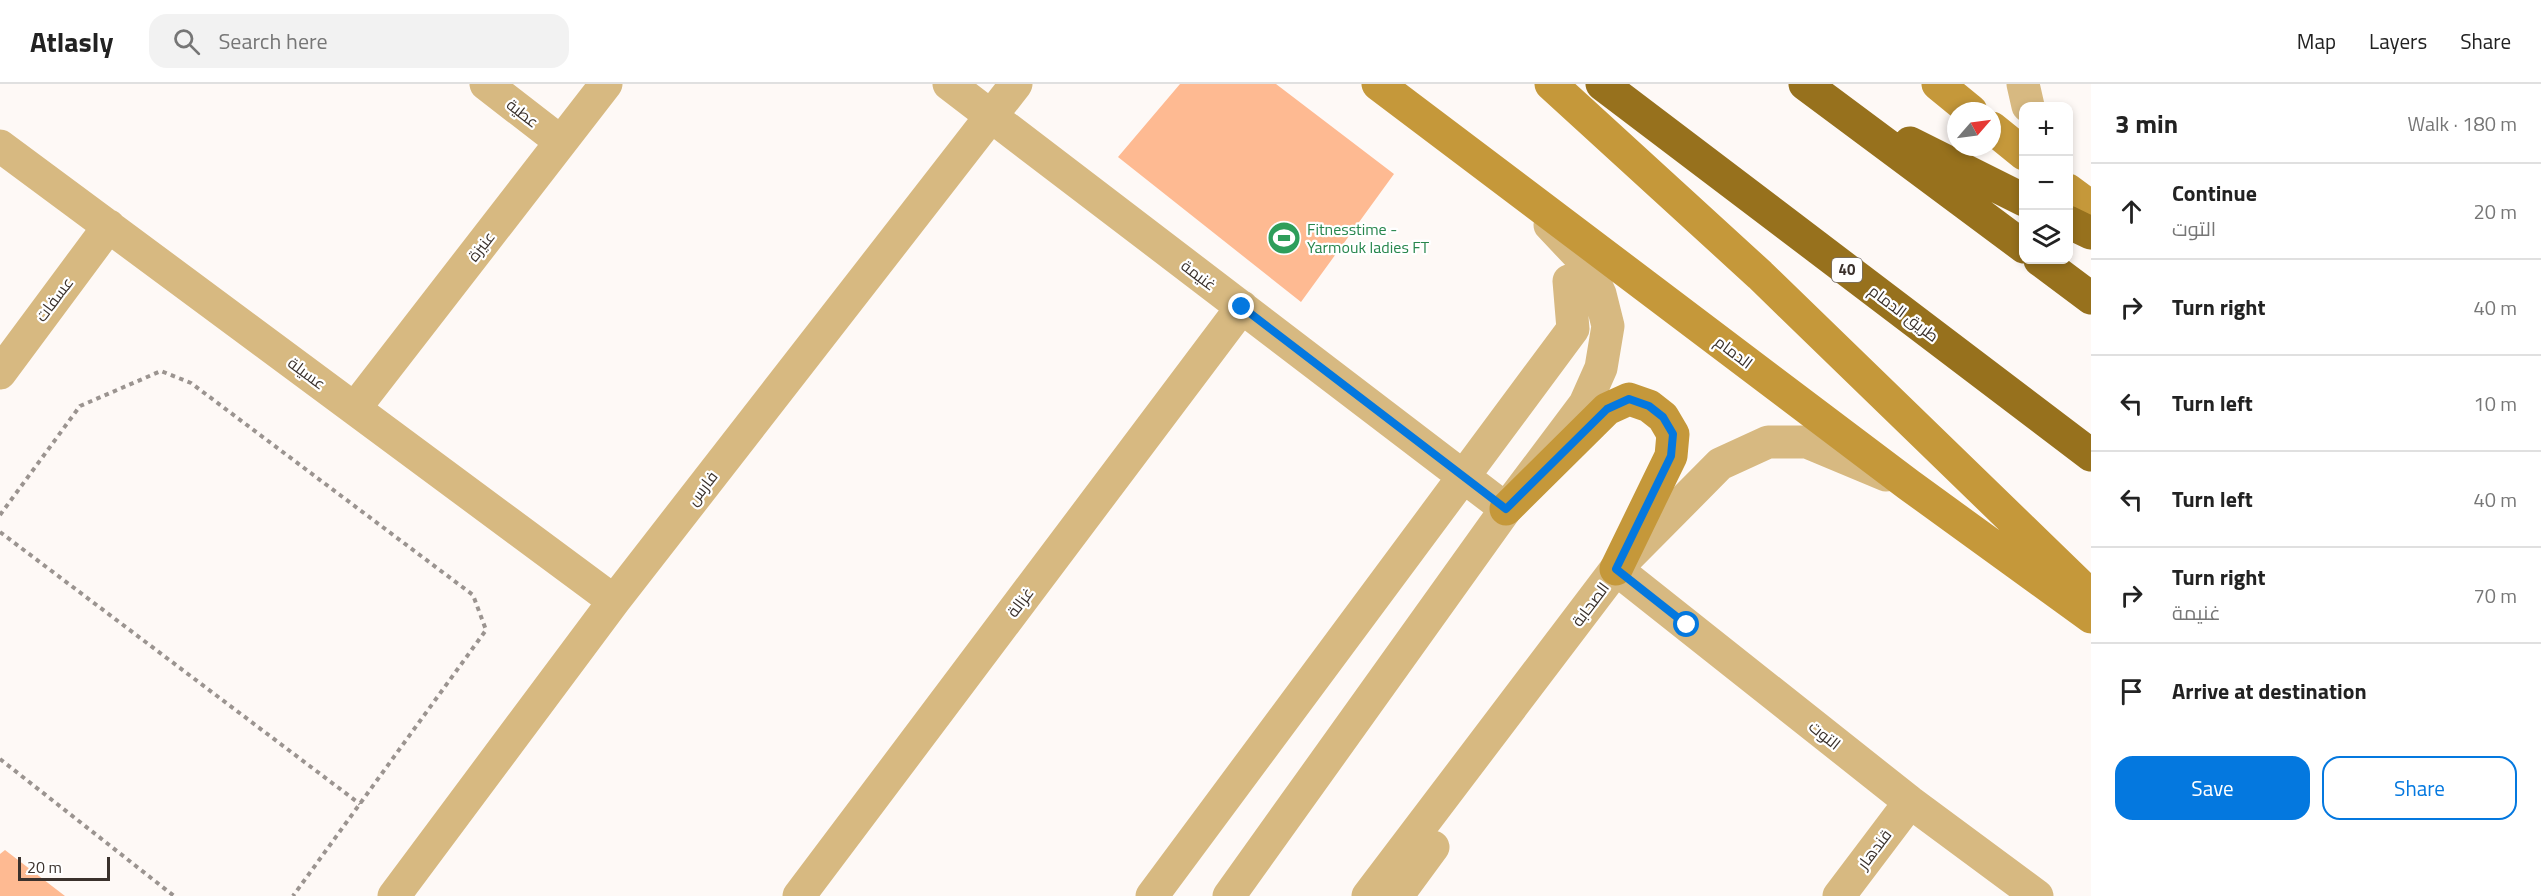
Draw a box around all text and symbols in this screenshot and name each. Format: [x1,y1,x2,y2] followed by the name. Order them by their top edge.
[149,14,569,68] search box
[30,20,113,63] text: Atlasly
[218,24,328,58] text: Search here
[170,25,203,58] icon: search
[2297,25,2336,57] text: Map
[2369,25,2427,57] text: Layers
[2460,25,2511,57] text: Share
[502,93,544,133] street label: عطية
[1947,102,2001,156] north arrow
[2019,102,2073,264] map controls
[2019,102,2073,156] button: +
[2115,104,2178,143] text: 3 min
[2408,108,2517,139] text: Walk · 180 m
[2019,156,2073,210] button: −
[2172,176,2257,210] text: Continue
[2115,195,2148,228] icon: ahead
[2473,196,2517,227] text: 20 m
[2019,210,2073,264] button: layers
[2172,213,2216,244] text: التوت
[1307,217,1430,259] place label: Fitnesstime - Yarmouk ladies FT
[1266,220,1302,256] sports icon: Fitnesstime - Yarmouk ladies FT
[461,226,501,266] street label: عنيزة
[1176,254,1222,296] street label: غنيمة
[1832,258,1862,282] road number: 40
[29,271,79,327] street label: عسفات
[1864,279,1944,347] street label: طريق الدمام
[2172,290,2266,324] text: Turn right
[2115,291,2148,324] icon: right
[2473,292,2517,323] text: 40 m
[1228,293,1254,319] route end
[1710,330,1758,374] street label: الدمام
[283,351,331,395] street label: عسيلة
[2172,386,2253,420] text: Turn left
[2115,387,2148,420] icon: left
[2473,388,2517,419] text: 10 m
[681,466,723,510] street label: فارس
[2172,482,2253,516] text: Turn left
[2115,483,2148,516] icon: left
[2473,484,2517,515] text: 40 m
[2172,560,2266,594] text: Turn right
[1565,577,1615,631] street label: الصحابة
[2115,579,2148,612] icon: right
[2473,580,2517,611] text: 70 m
[1001,582,1039,622] street label: غزالة
[2172,597,2221,628] text: غنيمة
[1673,611,1699,637] route start
[2172,674,2367,708] text: Arrive at destination
[2115,675,2148,708] icon: arrive
[1804,715,1846,755] street label: التوت
[2115,756,2310,820] button: Save
[2322,756,2517,820] button: Share
[1850,824,1897,875] street label: قندهار
[18,854,110,882] scale bar
[27,855,62,879] text: 20 m

